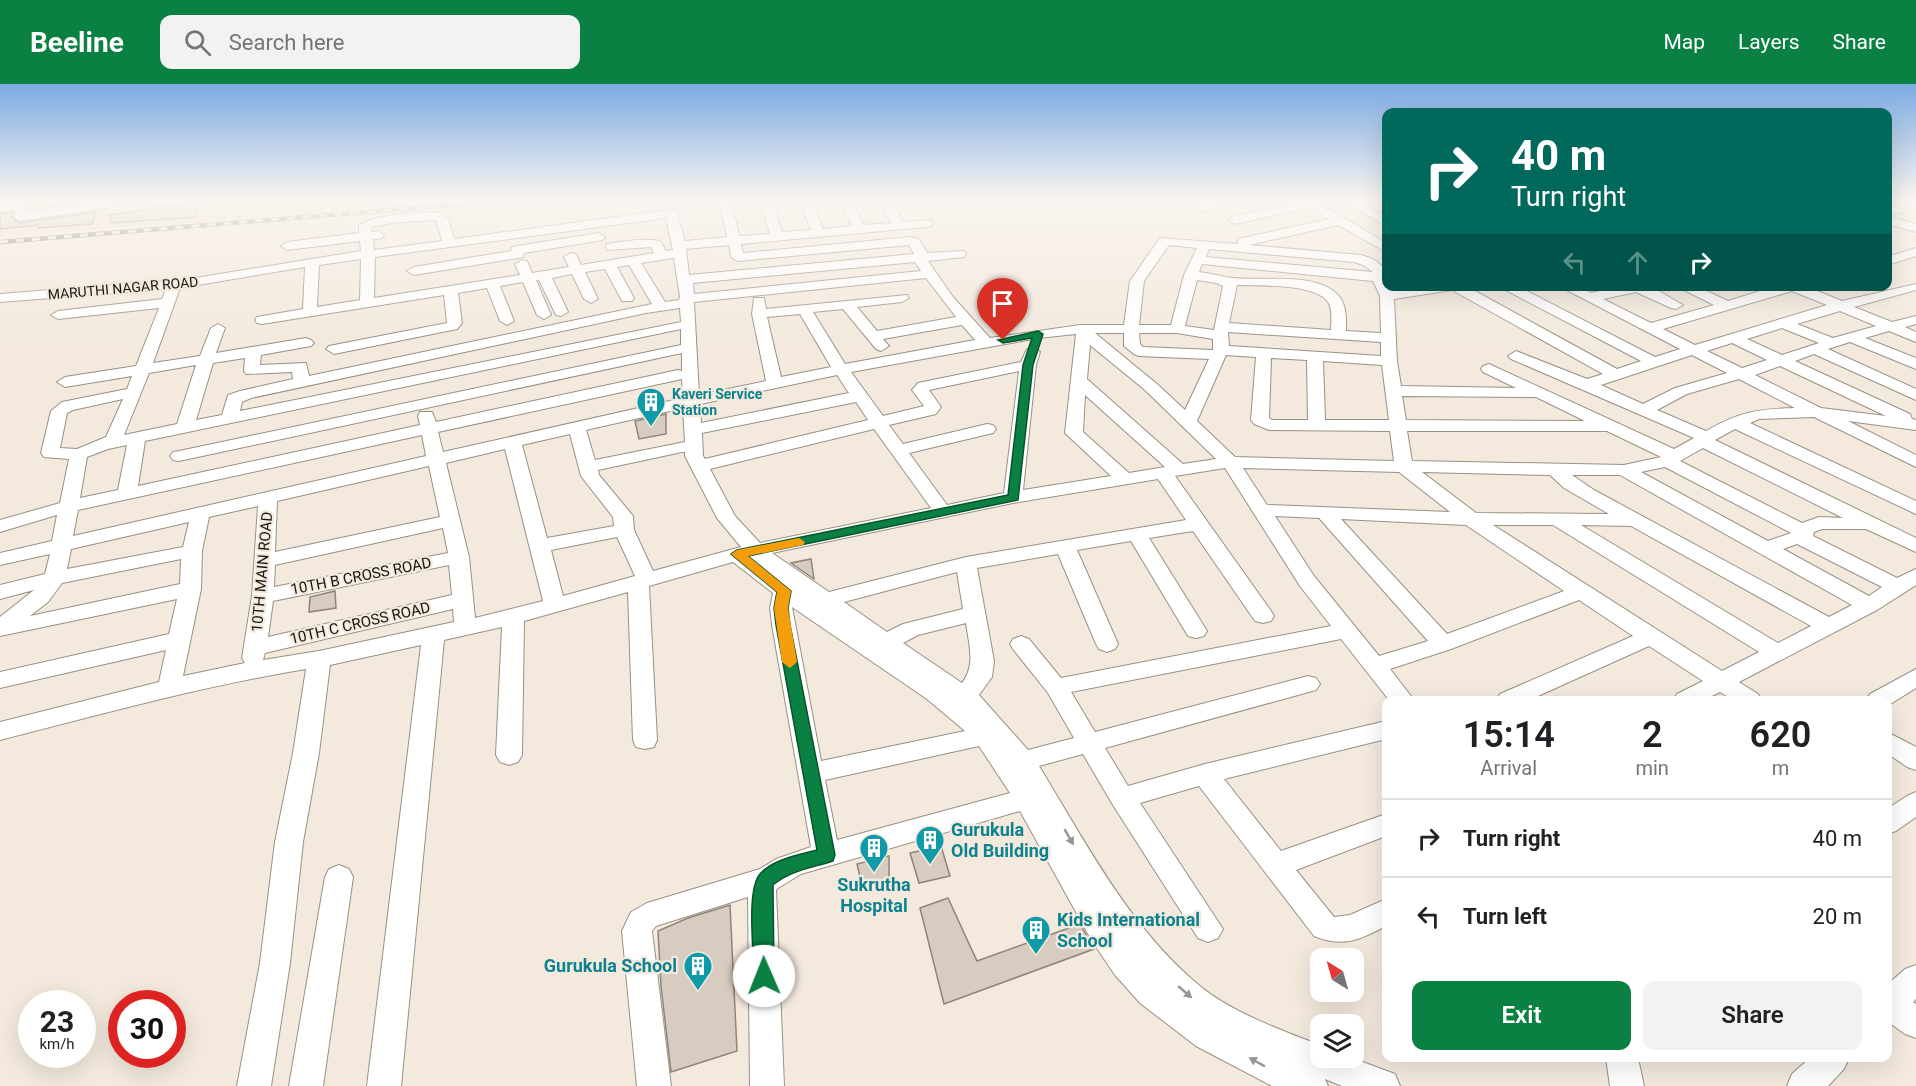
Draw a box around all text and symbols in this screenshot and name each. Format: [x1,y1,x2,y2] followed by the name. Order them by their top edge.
[160,15,580,69] search box
[30,26,124,59] text: Beeline
[181,26,214,59] icon: search
[229,30,345,55] text: Search here
[1663,30,1705,54] text: Map
[1738,30,1799,54] text: Layers
[1832,30,1886,54] text: Share
[1511,131,1606,180] text: 40 m
[1412,132,1490,210] icon: right
[1511,181,1626,213] text: Turn right
[1558,246,1591,279] icon: left
[1621,246,1654,279] icon: ahead
[1684,246,1717,279] icon: right
[47,273,199,303] street label: MARUTHI NAGAR ROAD
[977,278,1028,340] pin
[986,287,1019,320] icon: arrive
[635,386,667,428] building icon: Kaveri Service Station
[672,386,763,418] place label: Kaveri Service Station
[248,511,276,633] street label: 10TH MAIN ROAD
[289,554,433,598] street label: 10TH B CROSS ROAD
[288,598,432,648] street label: 10TH C CROSS ROAD
[1463,714,1555,756] text: 15:14
[1642,714,1662,756] text: 2
[1750,714,1811,756] text: 620
[1480,756,1537,780] text: Arrival
[1635,756,1669,780] text: min
[1772,756,1789,780] text: m
[951,819,1049,861] place label: Gurukula Old Building
[1412,822,1445,855] icon: right
[914,824,946,866] building icon: Gurukula Old Building
[1463,826,1560,851] text: Turn right
[1813,826,1862,851] text: 40 m
[1063,829,1074,845] one-way arrow
[858,832,890,874] building icon: Sukrutha Hospital
[837,874,911,916] place label: Sukrutha Hospital
[1412,900,1445,933] icon: left
[1463,904,1547,929] text: Turn left
[1813,904,1862,929] text: 20 m
[1057,909,1200,951] place label: Kids International School
[1020,914,1052,956] building icon: Kids International School
[732,944,796,1008] position arrow
[1310,948,1364,1002] north arrow
[1310,948,1364,1068] map controls
[682,950,714,992] building icon: Gurukula School
[544,955,677,976] place label: Gurukula School
[1412,981,1631,1050] button: Exit
[1643,981,1862,1050] button: Share
[1177,985,1192,998] one-way arrow
[108,990,186,1068] speed limit sign: 30
[40,1004,74,1039] text: 23
[1310,1014,1364,1068] button: layers
[39,1035,75,1053] text: km/h
[1249,1057,1266,1067] one-way arrow

